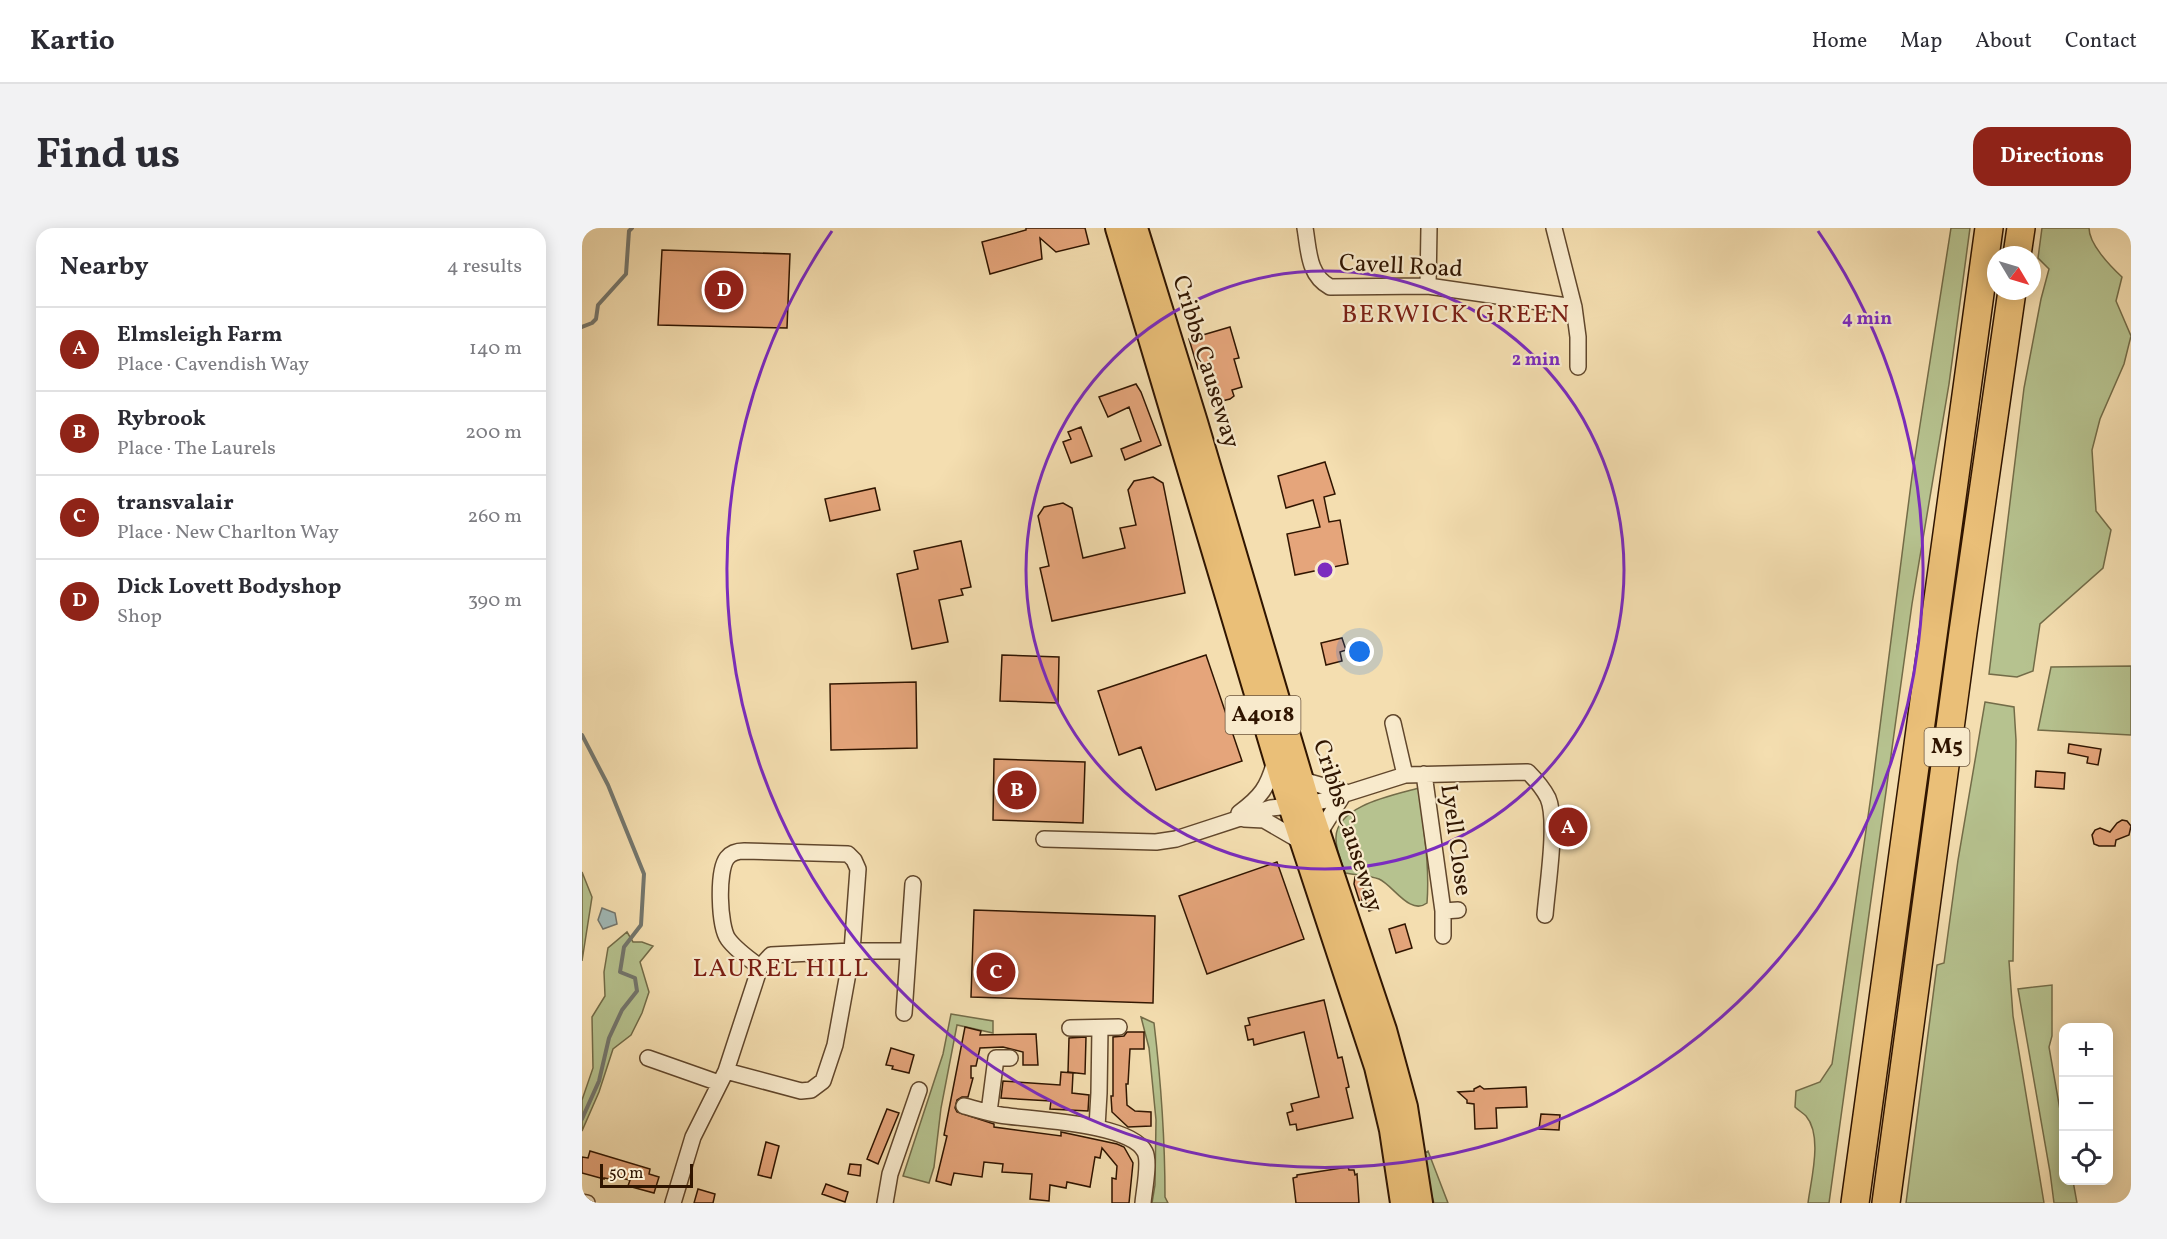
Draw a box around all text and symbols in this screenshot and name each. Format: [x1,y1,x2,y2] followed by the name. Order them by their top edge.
[30,22,115,61] text: Kartio
[1812,27,1867,56] text: Home
[1900,27,1942,56] text: Map
[1975,27,2032,56] text: About
[2065,27,2137,56] text: Contact
[36,127,180,186] text: Find us
[1973,127,2131,186] button: Directions
[1987,246,2041,300] north arrow
[1338,247,1464,287] street label: Cavell Road
[60,249,149,285] text: Nearby
[447,253,522,281] text: 4 results
[704,268,744,312] pin: D
[1163,271,1247,453] street label: Cribbs Causeway
[1341,297,1571,333] district label: BERWICK GREEN
[1842,307,1892,332] text: 4 min
[117,320,282,351] text: Elmsleigh Farm
[72,335,87,363] text: A
[469,335,522,363] text: 140 m
[1512,348,1560,373] text: 2 min
[117,351,309,379] text: Place · Cavendish Way
[117,404,206,435] text: Rybrook
[73,419,86,447] text: B
[465,419,522,447] text: 200 m
[117,435,276,463] text: Place · The Laurels
[117,488,234,519] text: transvalair
[73,503,86,531] text: C
[467,503,522,531] text: 260 m
[117,519,339,547] text: Place · New Charlton Way
[1315,560,1335,580] centre of rings
[117,572,341,603] text: Dick Lovett Bodyshop
[72,587,87,615] text: D
[468,587,522,615] text: 390 m
[117,603,162,631] text: Shop
[1345,637,1374,666] your location
[1226,696,1300,734] road number: A4018
[1924,728,1970,766] road number: M5
[1303,735,1391,917] street label: Cribbs Causeway
[998,768,1036,812] pin: B
[1430,782,1480,898] street label: Lyell Close
[1548,804,1588,850] pin: A
[976,950,1016,994] pin: C
[693,951,869,987] district label: LAUREL HILL
[2059,1023,2113,1185] map controls
[2059,1023,2113,1077] button: +
[2059,1077,2113,1131] button: −
[2059,1131,2113,1185] button: locate
[600,1161,693,1188] scale bar
[609,1163,643,1185] text: 50 m

